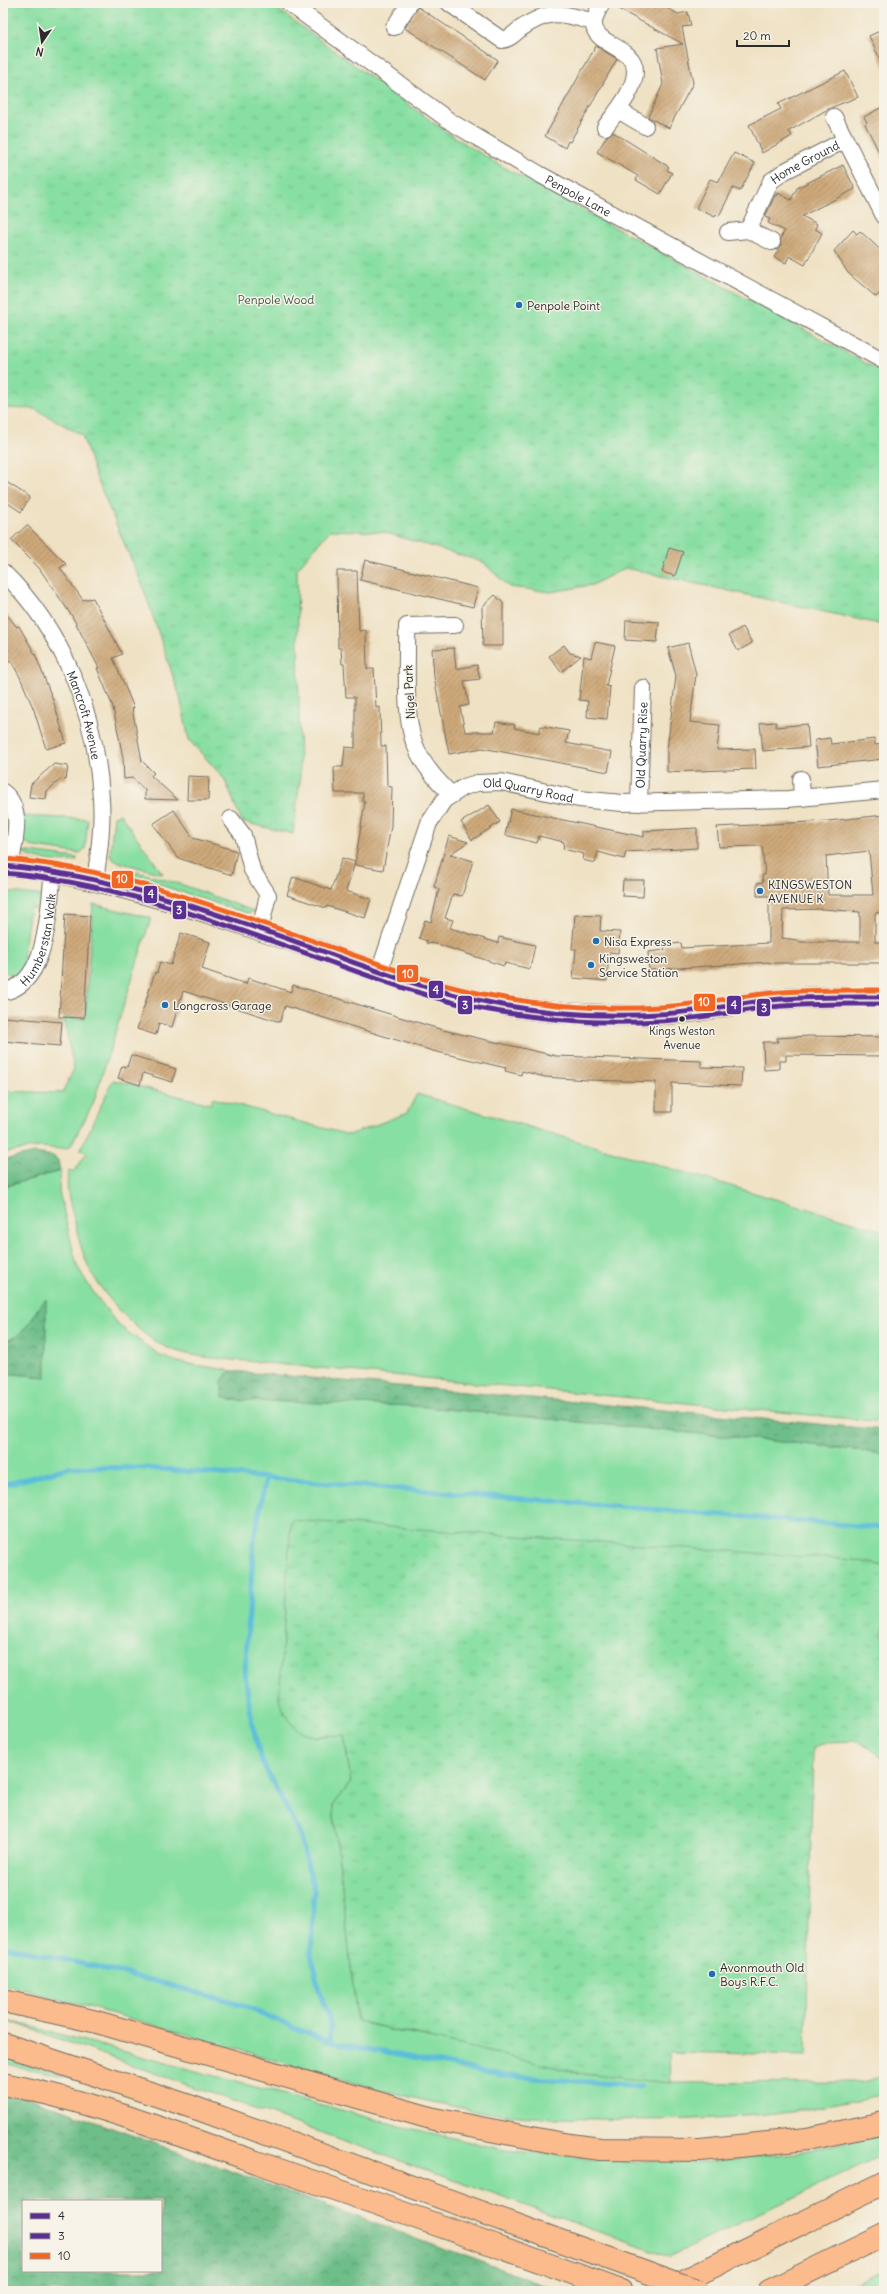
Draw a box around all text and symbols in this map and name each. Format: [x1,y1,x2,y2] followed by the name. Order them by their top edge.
[22,22,62,62] north arrow
[737,22,789,48] scale bar
[743,28,771,43] text: 20 m
[34,44,45,59] text: N
[767,137,842,187] street label: Home Ground
[543,171,614,219] street label: Penpole Lane
[238,292,314,307] park label: Penpole Wood
[527,298,600,313] place label: Penpole Point
[514,300,524,310] marker: Penpole Point
[400,664,418,720] street label: Nigel Park
[64,668,104,761] street label: Mancroft Avenue
[632,702,650,789] street label: Old Quarry Rise
[482,774,575,805] street label: Old Quarry Road
[111,870,134,889] line badge: 10
[116,872,128,886] text: 10
[768,877,852,906] place label: KINGSWESTON AVENUE K
[143,885,158,904] line badge: 4
[755,886,765,896] marker: KINGSWESTON AVENUE K
[148,887,155,901] text: 4
[16,893,58,989] street label: Humberstan Walk
[172,900,187,920] line badge: 3
[176,903,182,917] text: 3
[604,934,672,949] place label: Nisa Express
[591,936,601,946] marker: Nisa Express
[599,951,679,980] place label: Kingsweston Service Station
[586,960,596,970] marker: Kingsweston Service Station
[396,964,419,983] line badge: 10
[402,967,414,981] text: 10
[428,980,444,999] line badge: 4
[433,983,440,997] text: 4
[693,993,716,1012] line badge: 10
[457,995,473,1015] line badge: 3
[698,995,710,1009] text: 10
[726,995,742,1015] line badge: 4
[173,998,271,1013] place label: Longcross Garage
[462,998,468,1012] text: 3
[731,998,738,1012] text: 4
[756,998,771,1017] line badge: 3
[160,1000,170,1010] marker: Longcross Garage
[761,1001,767,1015] text: 3
[677,1014,687,1024] marker: Kings Weston Avenue
[649,1024,715,1052] place label: Kings Weston Avenue
[720,1960,804,1989] place label: Avonmouth Old Boys R.F.C.
[707,1969,717,1979] marker: Avonmouth Old Boys R.F.C.
[22,2200,162,2272] legend
[58,2208,65,2223] text: 4
[58,2228,65,2243] text: 3
[58,2248,71,2263] text: 10

